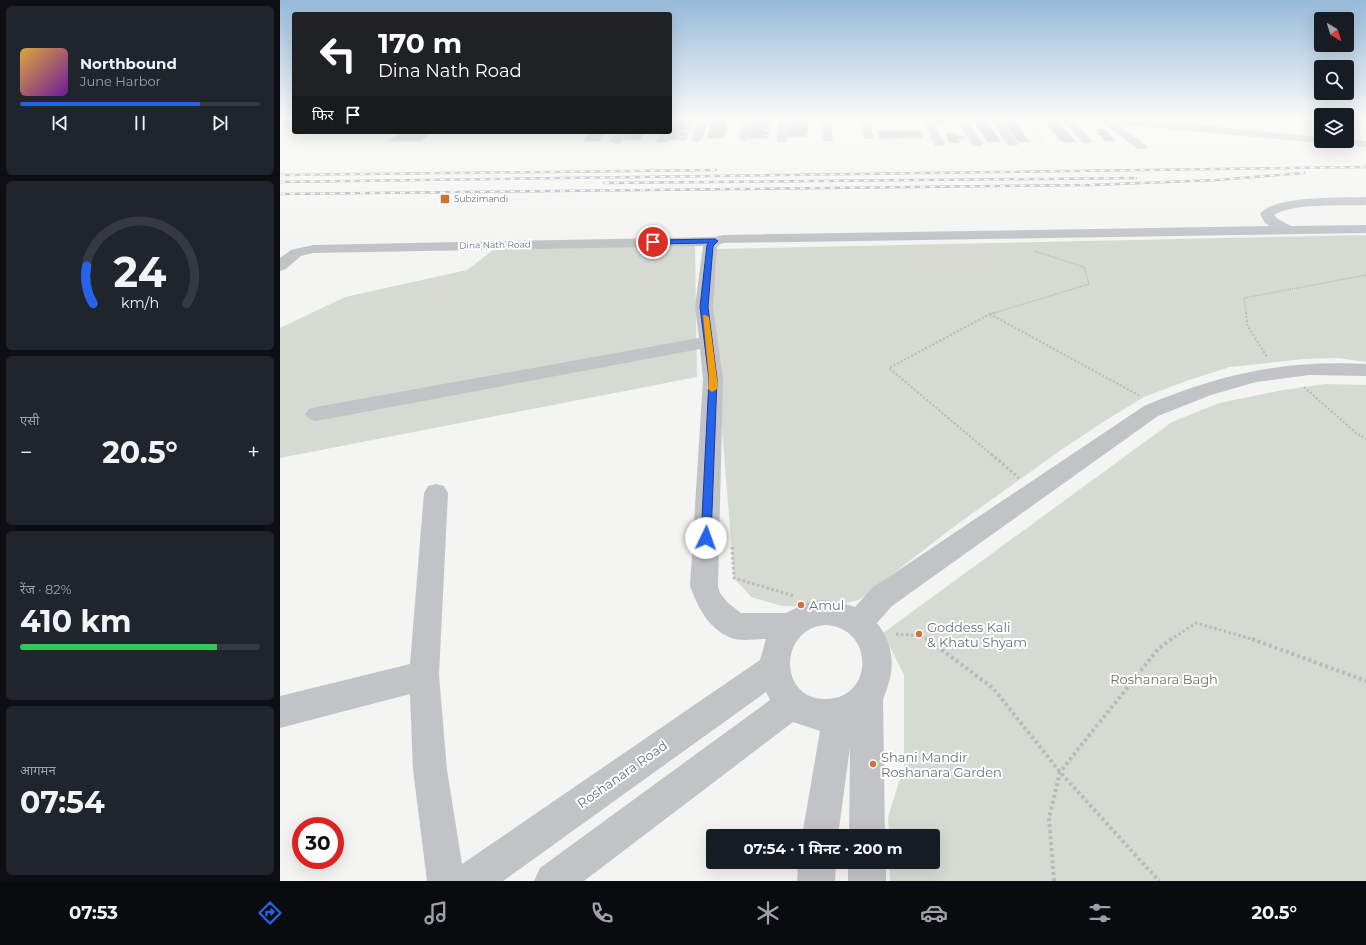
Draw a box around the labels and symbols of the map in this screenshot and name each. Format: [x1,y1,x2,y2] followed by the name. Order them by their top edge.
[1314,12,1354,52] north arrow
[439,193,451,205] marker: Subzimandi
[454,193,508,204] place label: Subzimandi
[636,225,670,259] pin
[459,238,531,251] street label: Dina Nath Road
[685,517,727,559] position arrow
[809,597,844,613] place label: Amul
[796,600,806,610] marker: Amul
[927,619,1027,650] place label: Goddess Kali & Khatu Shyam
[914,629,924,639] marker: Goddess Kali & Khatu Shyam
[1110,671,1218,687] park label: Roshanara Bagh
[574,737,670,811] street label: Roshanara Road
[881,749,1002,780] place label: Shani Mandir Roshanara Garden
[868,759,878,769] marker: Shani Mandir Roshanara Garden
[292,817,344,869] speed limit sign: 30

